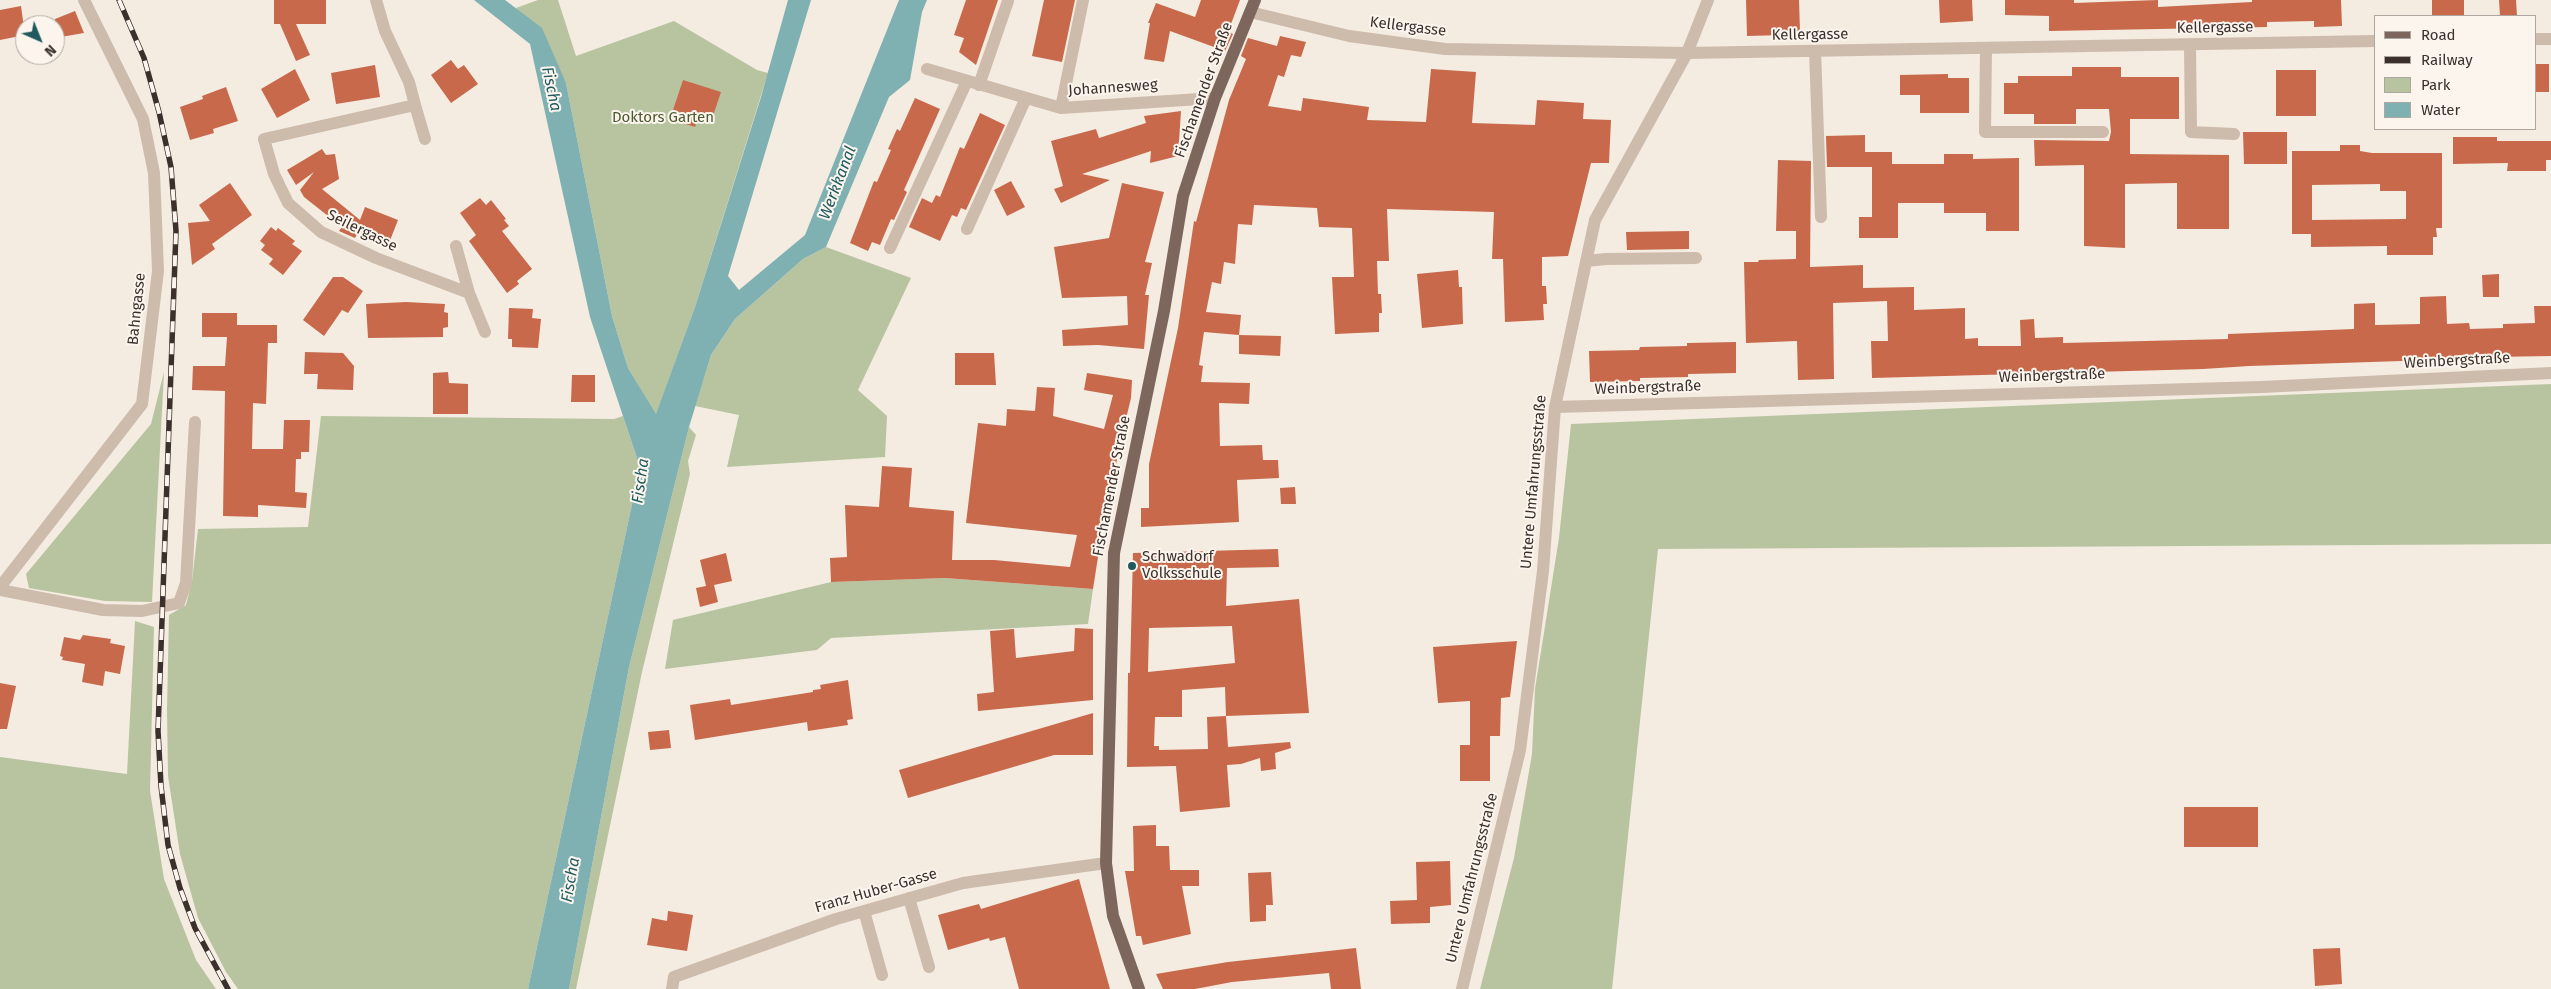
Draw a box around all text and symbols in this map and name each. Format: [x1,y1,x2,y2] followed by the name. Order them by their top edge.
[1369,13,1447,41] street label: Kellergasse
[15,15,65,65] north arrow
[2374,15,2536,130] legend
[2176,18,2254,38] street label: Kellergasse
[1171,20,1237,160] street label: Fischamender Straße
[1771,25,1849,45] street label: Kellergasse
[2421,26,2456,44] text: Road
[41,41,59,60] text: N
[2421,51,2473,69] text: Railway
[537,65,565,113] water label: Fischa
[1068,76,1158,100] street label: Johannesweg
[2421,76,2451,94] text: Park
[2421,101,2460,119] text: Water
[612,109,714,127] park label: Doktors Garten
[815,144,861,222] water label: Werkkanal
[324,206,400,256] street label: Seilergasse
[124,272,150,346] street label: Bahngasse
[2403,349,2511,373] street label: Weinbergstraße
[1998,365,2106,387] street label: Weinbergstraße
[1594,377,1702,399] street label: Weinbergstraße
[1517,394,1551,570] street label: Untere Umfahrungsstraße
[1090,414,1134,558] street label: Fischamender Straße
[628,457,654,505] water label: Fischa
[1142,548,1222,583] place label: Schwadorf Volksschule
[1126,560,1138,572] marker: Schwadorf Volksschule
[1442,791,1502,965] street label: Untere Umfahrungsstraße
[558,856,584,904] water label: Fischa
[813,865,939,917] street label: Franz Huber-Gasse

